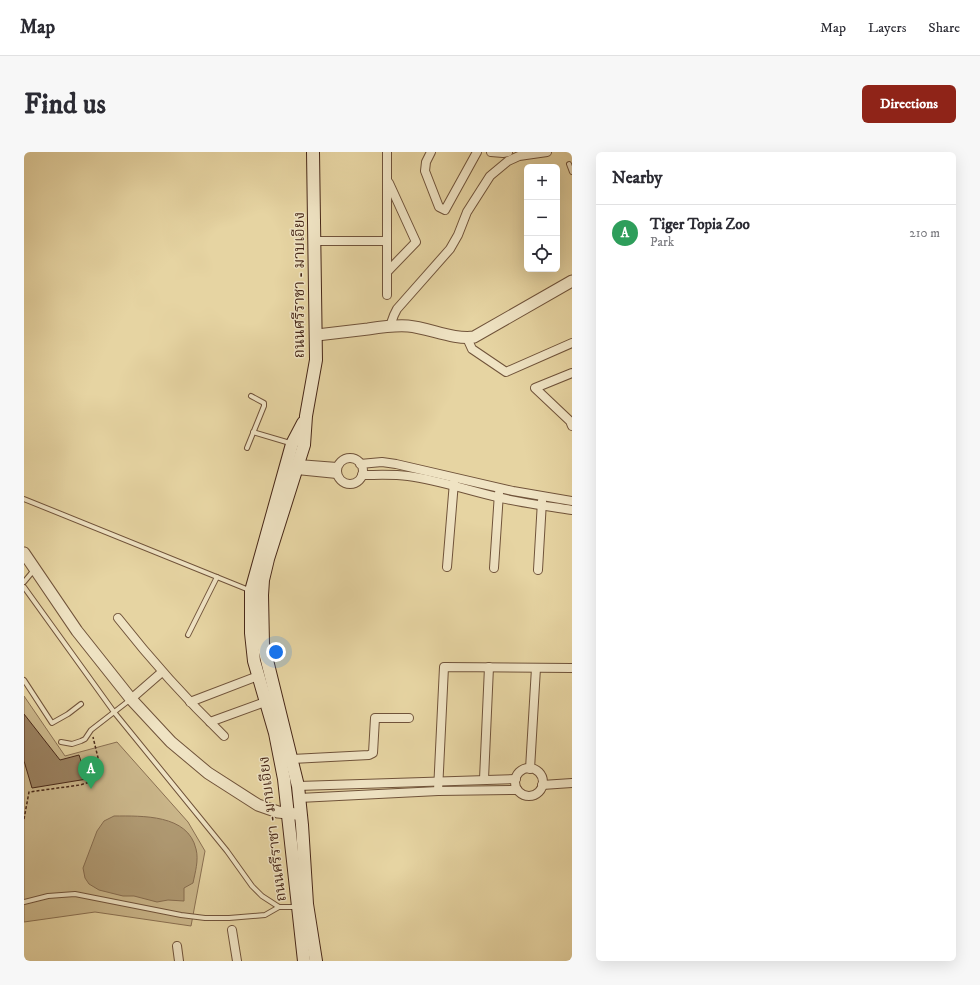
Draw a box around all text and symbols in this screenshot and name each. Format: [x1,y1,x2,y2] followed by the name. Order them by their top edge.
[20,16,55,39] text: Map
[820,19,846,37] text: Map
[868,19,906,37] text: Layers
[928,19,960,37] text: Share
[862,85,956,123] button: Directions
[24,87,106,122] text: Find us
[524,164,560,272] map controls
[524,164,560,200] button: +
[612,167,662,189] text: Nearby
[524,200,560,236] button: −
[290,212,309,358] street label: ถนนศรีราชา - มาบเอียง
[650,215,750,234] text: Tiger Topia Zoo
[621,225,629,241] text: A
[909,225,940,241] text: 210 m
[650,234,674,250] text: Park
[524,236,560,272] button: locate
[266,642,286,662] your location
[254,755,291,903] street label: ถนนศรีราชา - มาบเอียง
[78,756,104,789] pin: A

